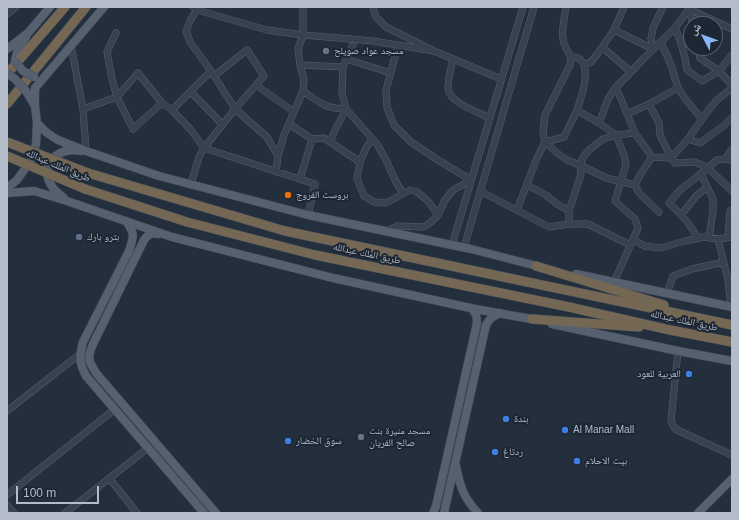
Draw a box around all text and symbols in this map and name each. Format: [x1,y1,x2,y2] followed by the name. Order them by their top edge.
[683,16,723,56] north arrow
[686,20,703,37] text: ش
[334,45,403,57] place label: مسجد عواد صويلح
[321,46,331,56] marker: مسجد عواد صويلح
[24,147,92,185] street label: طريق الملك عبدالله
[296,189,348,201] place label: بروست الفروج
[283,190,293,200] marker: بروست الفروج
[87,231,120,243] place label: بترو بارك
[74,232,84,242] marker: بترو بارك
[332,241,402,267] street label: طريق الملك عبدالله
[649,308,719,334] street label: طريق الملك عبدالله
[637,368,681,380] place label: العربية للعود
[684,369,694,379] marker: العربية للعود
[514,413,528,425] place label: بندة
[501,414,511,424] marker: بندة
[573,424,634,436] place label: Al Manar Mall
[369,425,430,448] place label: مسجد منيرة بنت صالح الفريان
[560,425,570,435] marker: Al Manar Mall
[356,432,366,442] marker: مسجد منيرة بنت صالح الفريان
[296,435,342,447] place label: سوق الخضار
[283,436,293,446] marker: سوق الخضار
[503,446,523,458] place label: ردتاغ
[490,447,500,457] marker: ردتاغ
[585,455,627,467] place label: بيت الاحلام
[572,456,582,466] marker: بيت الاحلام
[18,478,101,504] scale bar
[23,486,56,500] text: 100 m

